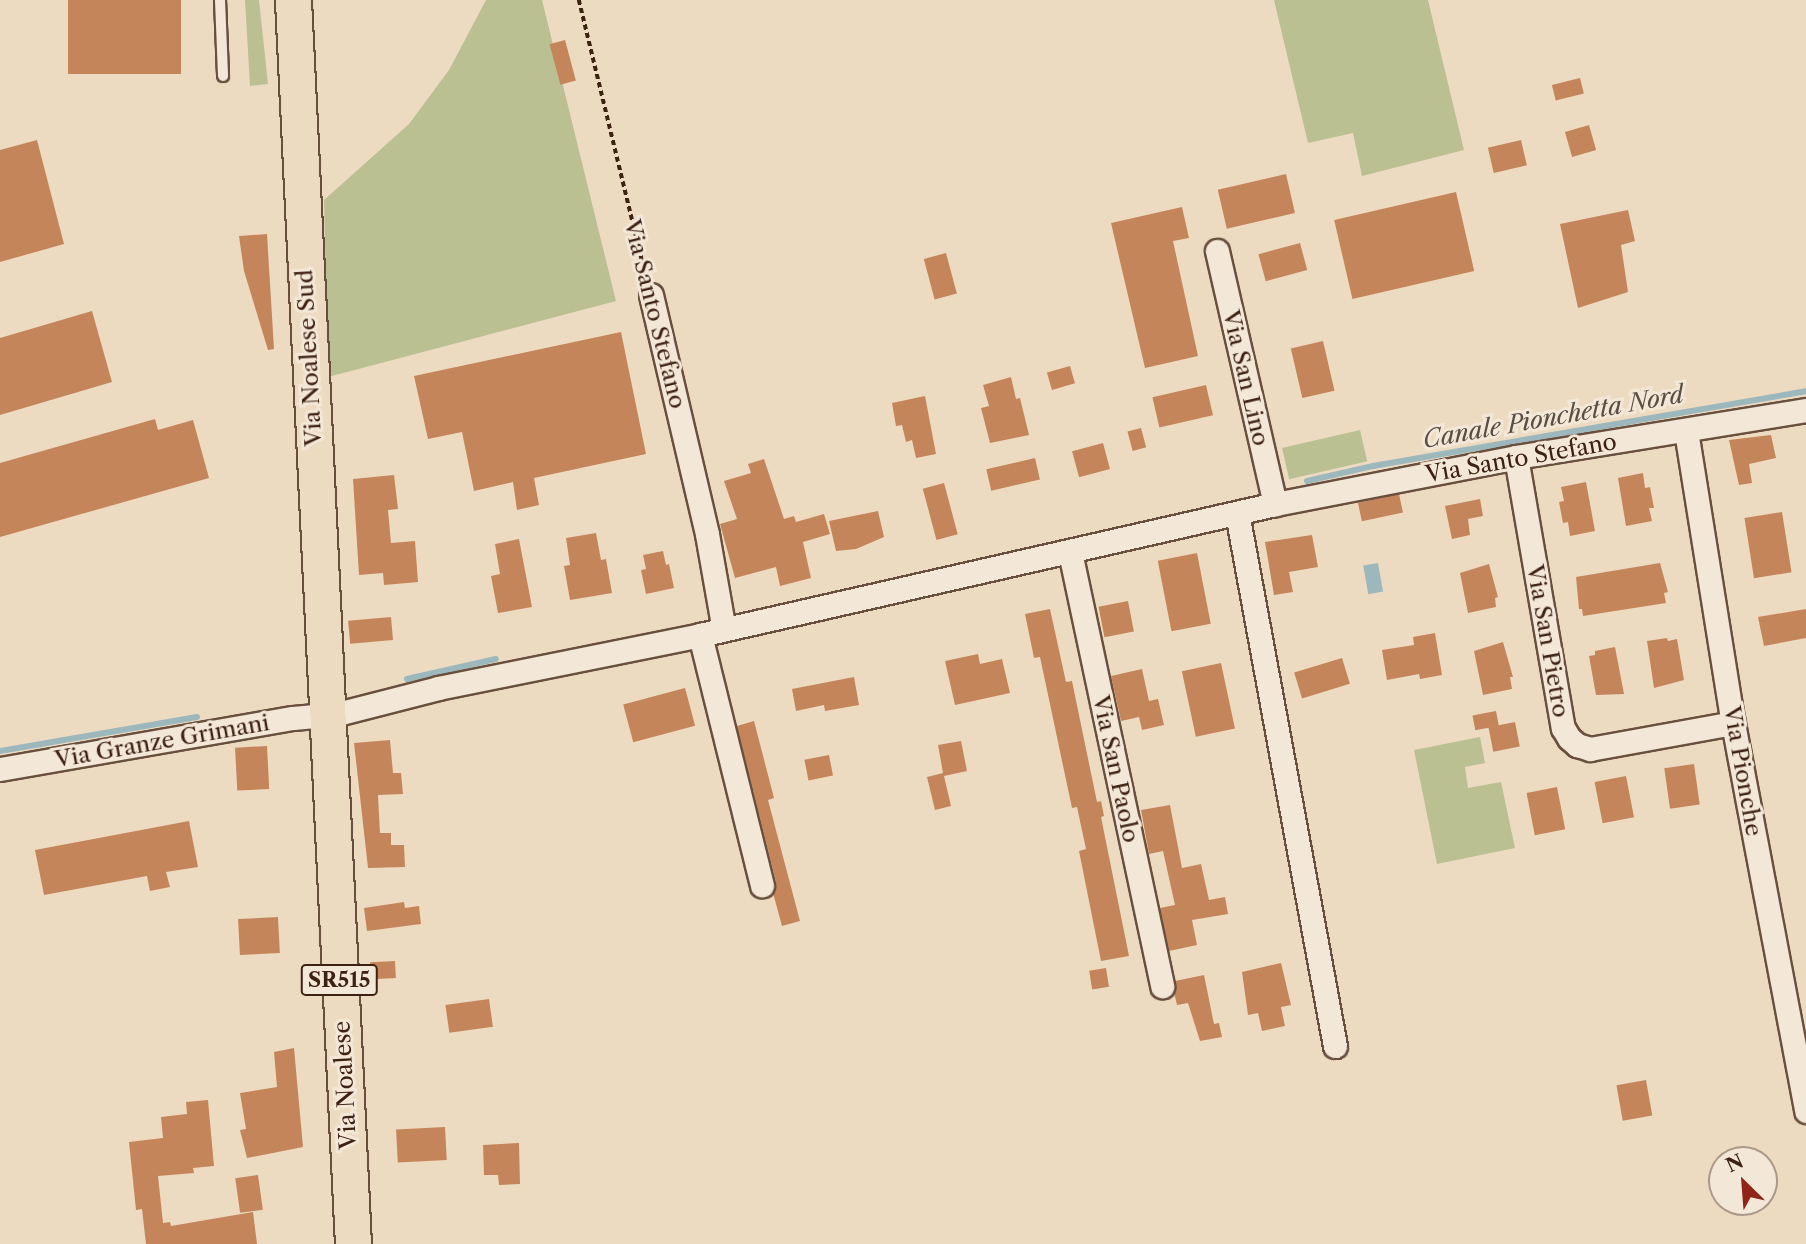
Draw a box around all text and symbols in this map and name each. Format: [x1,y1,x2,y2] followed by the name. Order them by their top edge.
[618,217,692,411] street label: Via Santo Stefano
[291,269,327,447] street label: Via Noalese Sud
[1217,307,1275,449] street label: Via San Lino
[1420,380,1686,454] water label: Canale Pionchetta Nord
[1423,428,1619,488] street label: Via Santo Stefano
[1521,562,1575,720] street label: Via San Pietro
[1087,693,1145,845] street label: Via San Paolo
[1718,704,1768,838] street label: Via Pionche
[53,709,271,773] street label: Via Granze Grimani
[300,962,378,998] road number: SR515
[328,1020,362,1150] street label: Via Noalese
[1708,1146,1778,1216] north arrow
[1722,1149,1747,1177] text: N

